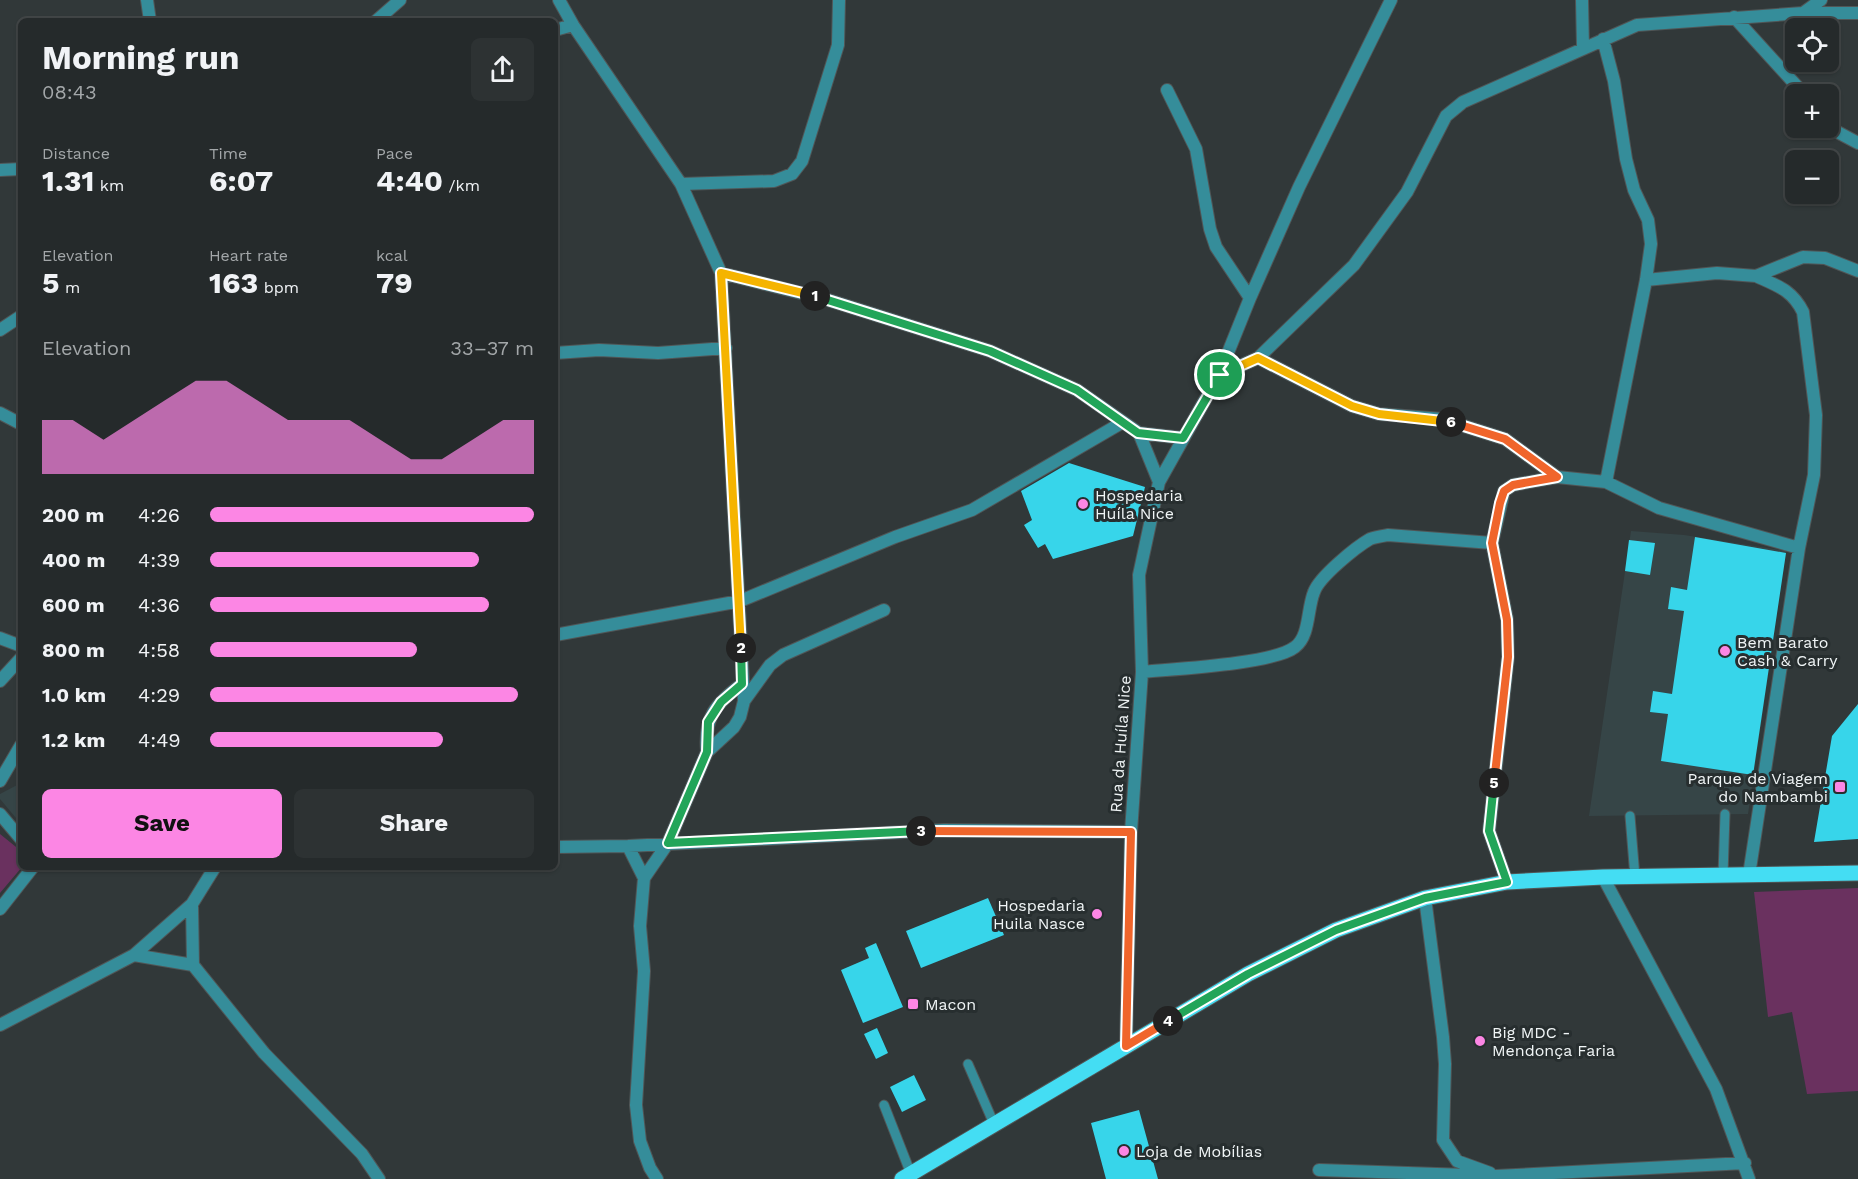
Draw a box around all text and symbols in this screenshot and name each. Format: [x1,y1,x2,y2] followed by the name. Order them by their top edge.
[1785,18,1839,204] map controls
[1785,18,1839,72] button: locate
[42,38,239,77] text: Morning run
[471,38,534,101] button: share
[42,80,97,104] text: 08:43
[1785,84,1839,138] button: +
[42,144,110,163] text: Distance
[209,144,247,163] text: Time
[376,144,413,163] text: Pace
[1785,150,1839,204] button: −
[42,163,94,198] text: 1.31
[209,163,273,198] text: 6:07
[376,163,443,198] text: 4:40
[94,176,124,195] text: km
[443,176,480,195] text: /km
[42,246,113,265] text: Elevation
[209,246,288,265] text: Heart rate
[376,246,408,265] text: kcal
[42,265,60,300] text: 5
[209,265,258,300] text: 163
[376,265,413,300] text: 79
[60,278,80,297] text: m
[258,278,299,297] text: bpm
[800,281,830,311] pin: 1
[812,286,818,305] text: 1
[42,336,131,360] text: Elevation
[450,336,534,360] text: 33–37 m
[1194,349,1245,400] pin
[1203,358,1236,391] icon: arrive
[1436,407,1466,437] pin: 6
[1446,412,1456,431] text: 6
[1095,486,1183,523] place label: Hospedaria Huíla Nice
[1076,497,1090,511] marker: Hospedaria Huíla Nice
[42,503,104,527] text: 200 m
[138,503,180,527] text: 4:26
[42,548,105,572] text: 400 m
[138,548,180,572] text: 4:39
[42,593,105,617] text: 600 m
[138,593,180,617] text: 4:36
[726,633,756,663] pin: 2
[1737,633,1838,670] place label: Bem Barato Cash & Carry
[42,638,105,662] text: 800 m
[138,638,180,662] text: 4:58
[736,638,746,657] text: 2
[1718,644,1732,658] marker: Bem Barato Cash & Carry
[1106,675,1135,813] street label: Rua da Huíla Nice
[42,683,106,707] text: 1.0 km
[138,683,180,707] text: 4:29
[42,728,105,752] text: 1.2 km
[138,728,181,752] text: 4:49
[1479,768,1509,798] pin: 5
[1687,769,1828,806] place label: Parque de Viagem do Nambambi
[1489,773,1499,792] text: 5
[1833,780,1847,794] marker: Parque de Viagem do Nambambi
[42,789,282,858] button: Save
[294,789,534,858] button: Share
[906,816,936,846] pin: 3
[916,821,926,840] text: 3
[993,896,1085,933] place label: Hospedaria Huila Nasce
[1090,907,1104,921] marker: Hospedaria Huila Nasce
[925,995,976,1014] place label: Macon
[906,997,920,1011] marker: Macon
[1153,1006,1183,1036] pin: 4
[1163,1011,1173,1030] text: 4
[1492,1023,1615,1060] place label: Big MDC - Mendonça Faria
[1473,1034,1487,1048] marker: Big MDC - Mendonça Faria
[1136,1142,1262,1161] place label: Loja de Mobílias
[1117,1144,1131,1158] marker: Loja de Mobílias

